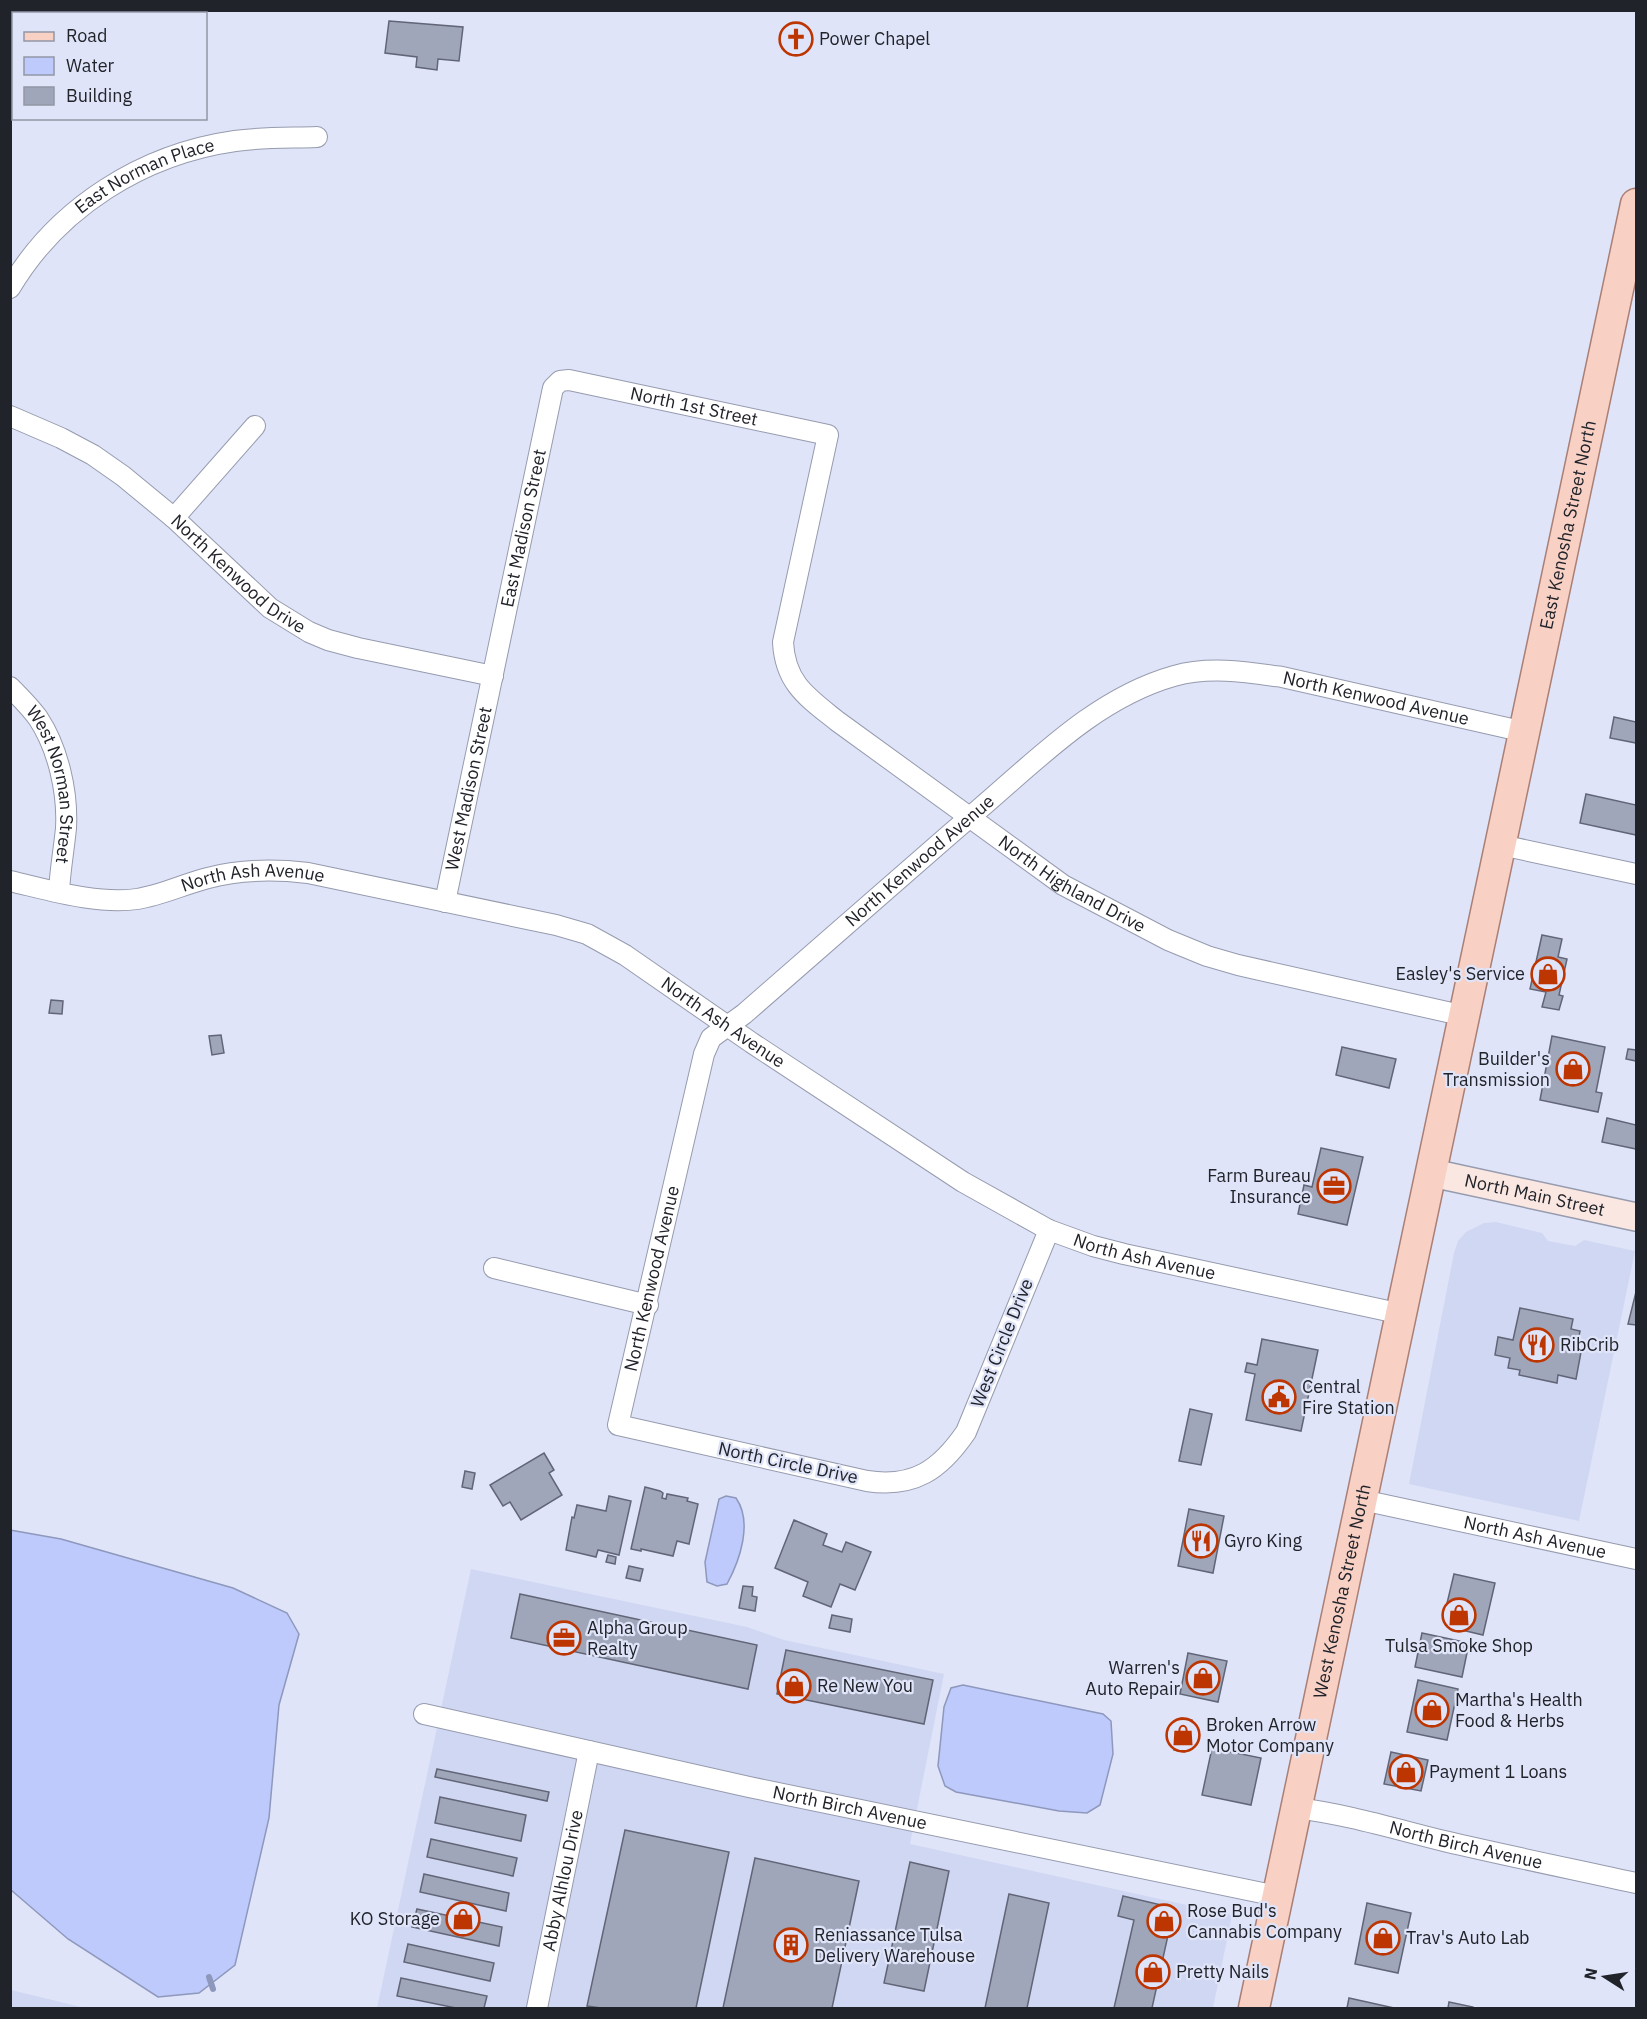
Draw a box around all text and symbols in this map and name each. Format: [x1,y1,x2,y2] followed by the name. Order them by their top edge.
[12,12,207,120] legend
[778,21,814,57] church icon: Power Chapel
[66,24,107,47] text: Road
[819,27,930,50] place label: Power Chapel
[66,54,115,77] text: Water
[66,84,133,107] text: Building
[70,133,217,219] street label: East Norman Place
[628,381,760,431] street label: North 1st Street
[1534,418,1601,631] street label: East Kenosha Street North
[495,447,551,609] street label: East Madison Street
[166,509,310,638] street label: North Kenwood Drive
[1281,666,1472,730] street label: North Kenwood Avenue
[22,701,78,865] street label: West Norman Street
[440,704,497,872] street label: West Madison Street
[840,789,999,931] street label: North Kenwood Avenue
[994,830,1150,937] street label: North Highland Drive
[178,858,327,897] street label: North Ash Avenue
[1530,956,1566,992] shop icon: Easley's Service
[1395,962,1525,985] place label: Easley's Service
[657,972,790,1073] street label: North Ash Avenue
[1443,1047,1550,1091] place label: Builder's Transmission
[1555,1051,1591,1087] shop icon: Builder's Transmission
[1207,1164,1311,1208] place label: Farm Bureau Insurance
[1316,1168,1352,1204] office icon: Farm Bureau Insurance
[1462,1168,1607,1221] street label: North Main Street
[619,1183,684,1374] street label: North Kenwood Avenue
[1070,1228,1218,1284] street label: North Ash Avenue
[965,1275,1038,1411] street label: West Circle Drive
[1519,1327,1555,1363] restaurant icon: RibCrib
[1560,1333,1619,1356] place label: RibCrib
[1302,1375,1395,1419] place label: Central Fire Station
[1261,1379,1297,1415] public building icon: Central Fire Station
[716,1436,860,1489] street label: North Circle Drive
[1308,1482,1376,1701] street label: West Kenosha Street North
[1462,1510,1609,1563] street label: North Ash Avenue
[1183,1523,1219,1559] restaurant icon: Gyro King
[1224,1529,1302,1552] place label: Gyro King
[1441,1597,1477,1633] shop icon: Tulsa Smoke Shop
[587,1616,688,1660] place label: Alpha Group Realty
[546,1620,582,1656] office icon: Alpha Group Realty
[1385,1634,1533,1657] place label: Tulsa Smoke Shop
[1085,1656,1180,1700] place label: Warren's Auto Repair
[1185,1660,1221,1696] shop icon: Warren's Auto Repair
[776,1668,812,1704] shop icon: Re New You
[817,1674,913,1697] place label: Re New You
[1455,1688,1583,1732] place label: Martha's Health Food & Herbs
[1414,1692,1450,1728] shop icon: Martha's Health Food & Herbs
[1206,1713,1334,1757] place label: Broken Arrow Motor Company
[1165,1717,1201,1753] shop icon: Broken Arrow Motor Company
[1388,1754,1424,1790] shop icon: Payment 1 Loans
[1429,1760,1567,1783] place label: Payment 1 Loans
[771,1780,929,1834] street label: North Birch Avenue
[537,1808,588,1953] street label: Abby Alhlou Drive
[1387,1815,1545,1874] street label: North Birch Avenue
[1187,1899,1342,1943] place label: Rose Bud's Cannabis Company
[445,1901,481,1937] shop icon: KO Storage
[1146,1903,1182,1939] shop icon: Rose Bud's Cannabis Company
[350,1907,440,1930] place label: KO Storage
[1365,1920,1401,1956] shop icon: Trav's Auto Lab
[814,1923,975,1967] place label: Reniassance Tulsa Delivery Warehouse
[1406,1926,1529,1949] place label: Trav's Auto Lab
[773,1927,809,1963] building icon: Reniassance Tulsa Delivery Warehouse
[1575,1947,1635,2007] north arrow
[1135,1954,1171,1990] shop icon: Pretty Nails
[1176,1960,1269,1983] place label: Pretty Nails
[1579,1966,1601,1982] text: N

